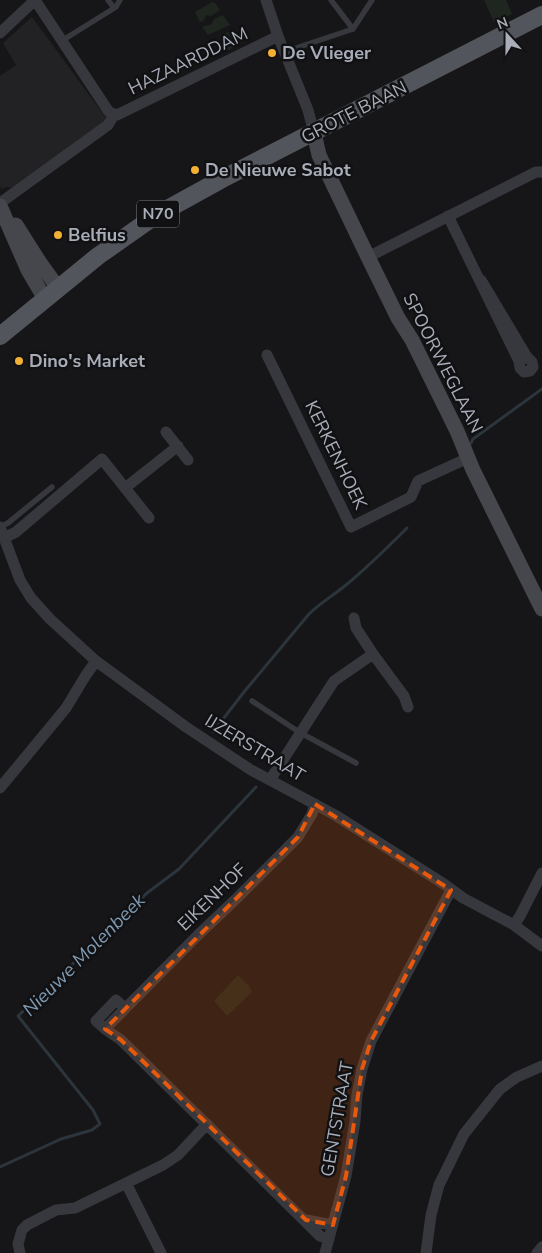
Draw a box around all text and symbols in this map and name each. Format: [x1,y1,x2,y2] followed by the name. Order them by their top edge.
[482,10,532,60] north arrow
[494,13,511,34] text: N
[124,22,252,100] street label: HAZAARDDAM
[282,41,371,65] place label: De Vlieger
[266,47,278,59] marker: De Vlieger
[297,75,411,149] street label: GROTE BAAN
[205,158,351,182] place label: De Nieuwe Sabot
[189,164,201,176] marker: De Nieuwe Sabot
[137,200,179,228] road number: N70
[68,223,126,247] place label: Belfius
[52,229,64,241] marker: Belfius
[397,289,489,437] street label: SPOORWEGLAAN
[29,349,145,373] place label: Dino's Market
[13,355,25,367] marker: Dino's Market
[299,397,373,514] street label: KERKENHOEK
[200,709,310,787] street label: IJZERSTRAAT
[172,858,252,936] street label: EIKENHOF
[17,887,152,1022] water label: Nieuwe Molenbeek
[315,1059,359,1178] street label: GENTSTRAAT

